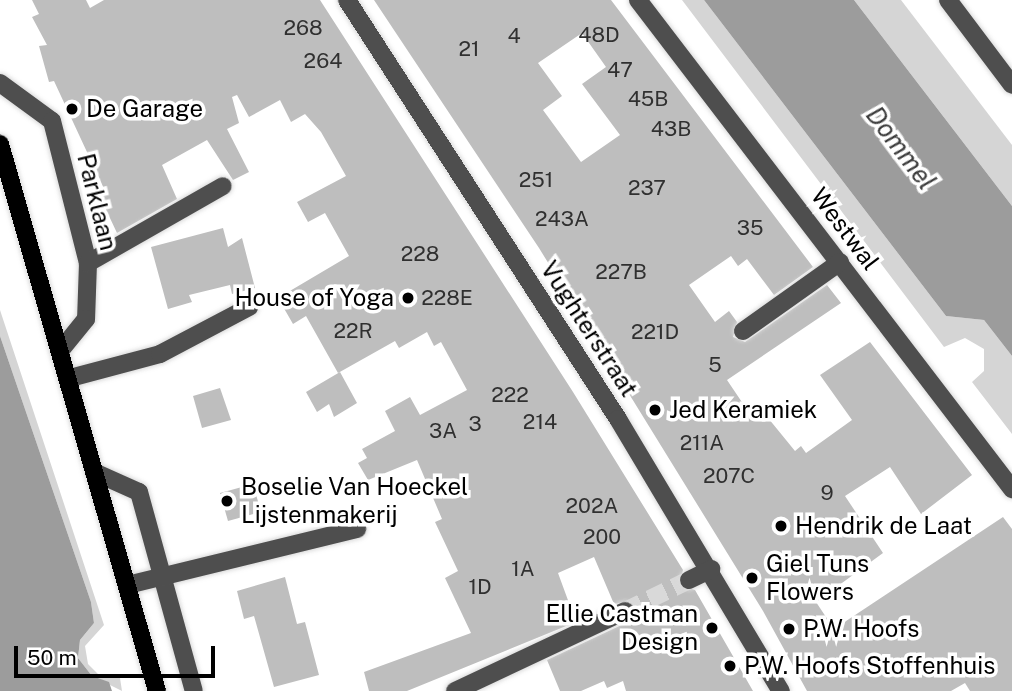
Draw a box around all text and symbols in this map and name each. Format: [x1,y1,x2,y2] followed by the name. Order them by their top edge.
[283,15,323,41] house number: 268
[578,22,620,48] house number: 48D
[507,23,521,49] house number: 4
[458,36,480,62] house number: 21
[304,48,342,74] house number: 264
[607,57,633,83] house number: 47
[628,86,668,112] house number: 45B
[86,95,203,123] place label: De Garage
[859,100,943,196] water label: Dommel
[64,101,80,117] marker: De Garage
[651,116,691,142] house number: 43B
[71,151,123,253] street label: Parklaan
[519,167,553,193] house number: 251
[628,175,666,201] house number: 237
[805,182,885,276] street label: Westwal
[535,206,589,232] house number: 243A
[737,215,763,241] house number: 35
[401,241,439,267] house number: 228
[535,256,643,402] street label: Vughterstraat
[595,259,647,285] house number: 227B
[234,284,394,312] place label: House of Yoga
[421,285,473,311] house number: 228E
[400,290,416,306] marker: House of Yoga
[333,318,373,344] house number: 22R
[631,319,679,345] house number: 221D
[708,352,722,378] house number: 5
[491,382,529,408] house number: 222
[669,396,817,424] place label: Jed Keramiek
[647,402,663,418] marker: Jed Keramiek
[523,409,557,435] house number: 214
[468,411,482,437] house number: 3
[429,418,457,444] house number: 3A
[680,430,724,456] house number: 211A
[703,463,755,489] house number: 207C
[241,473,469,529] place label: Boselie Van Hoeckel Lijstenmakerij
[820,480,834,506] house number: 9
[219,493,235,509] marker: Boselie Van Hoeckel Lijstenmakerij
[566,493,618,519] house number: 202A
[795,512,972,540] place label: Hendrik de Laat
[773,518,789,534] marker: Hendrik de Laat
[583,524,621,550] house number: 200
[766,550,869,606] place label: Giel Tuns Flowers
[511,556,535,582] house number: 1A
[744,570,760,586] marker: Giel Tuns Flowers
[468,574,492,600] house number: 1D
[545,600,698,656] place label: Ellie Castman Design
[803,615,919,643] place label: P.W. Hoofs
[704,620,720,636] marker: Ellie Castman Design
[781,621,797,637] marker: P.W. Hoofs
[18,632,219,676] scale bar
[27,645,77,670] text: 50 m
[744,652,996,680] place label: P.W. Hoofs Stoffenhuis
[722,658,738,674] marker: P.W. Hoofs Stoffenhuis

